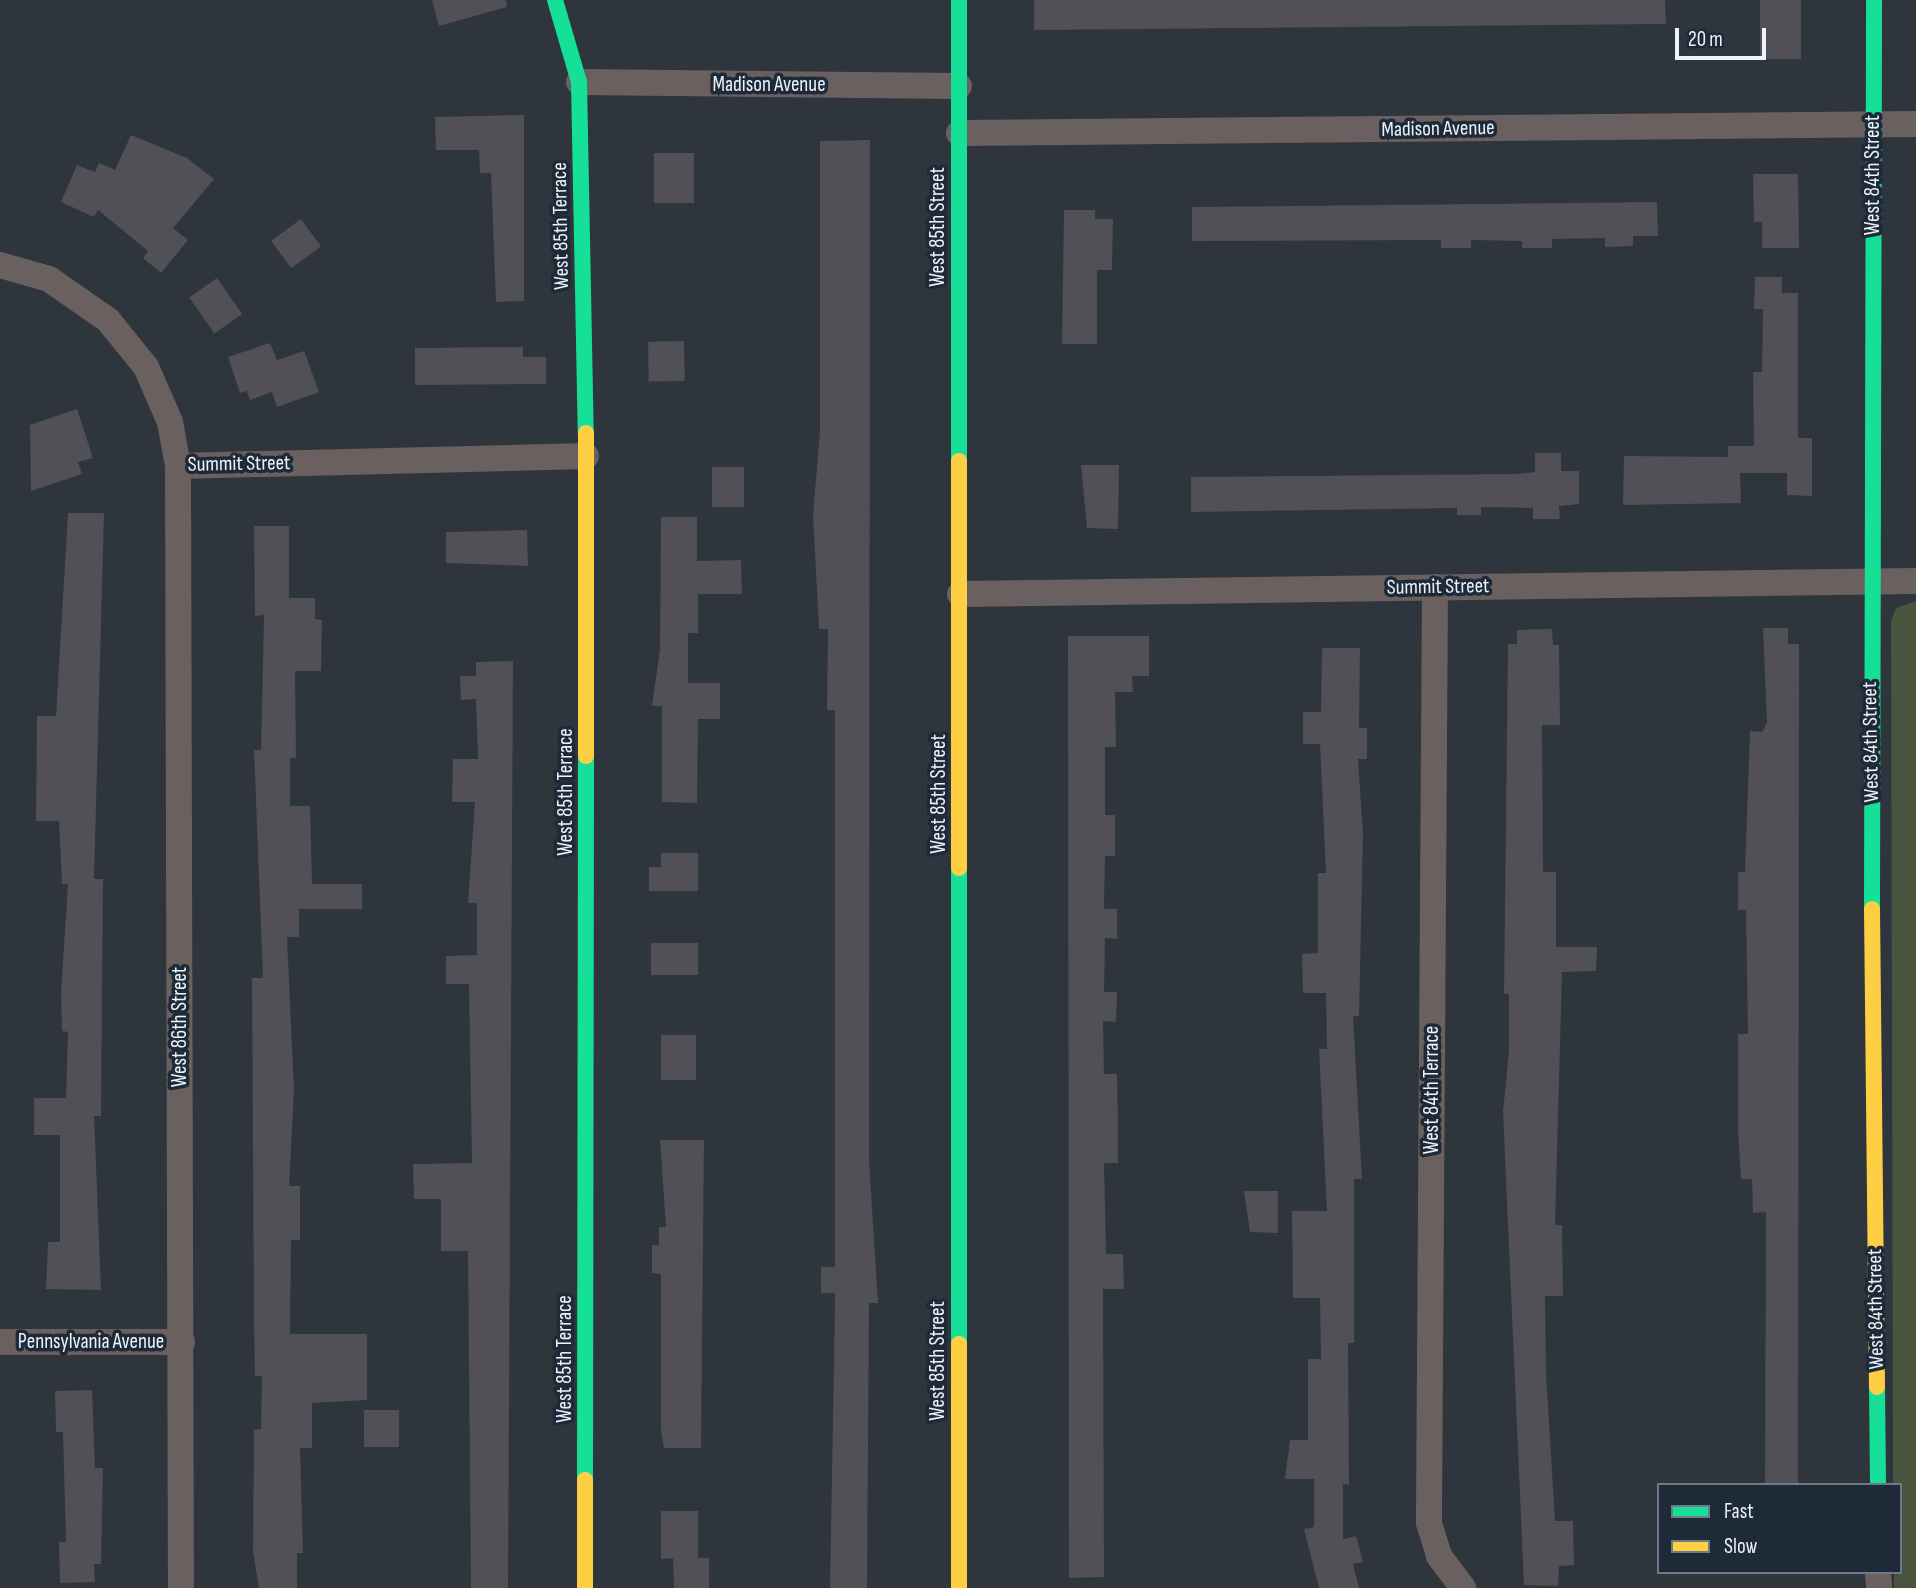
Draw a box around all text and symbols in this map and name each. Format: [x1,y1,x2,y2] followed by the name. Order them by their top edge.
[1678,14,1769,58] scale bar
[1688,27,1723,52] text: 20 m
[712,72,826,98] street label: Madison Avenue
[1381,115,1495,143] street label: Madison Avenue
[1860,115,1886,235] street label: West 84th Street
[547,162,575,290] street label: West 85th Terrace
[925,167,951,287] street label: West 85th Street
[187,451,291,477] street label: Summit Street
[1386,574,1490,600] street label: Summit Street
[1857,682,1885,802] street label: West 84th Street
[553,728,579,856] street label: West 85th Terrace
[926,734,952,854] street label: West 85th Street
[167,967,193,1087] street label: West 86th Street
[1419,1026,1445,1154] street label: West 84th Terrace
[1862,1249,1890,1369] street label: West 84th Street
[552,1295,578,1423] street label: West 85th Terrace
[925,1301,951,1421] street label: West 85th Street
[18,1329,164,1355] street label: Pennsylvania Avenue
[1657,1483,1902,1574] legend
[1724,1499,1754,1524] text: Fast
[1724,1534,1757,1559] text: Slow

